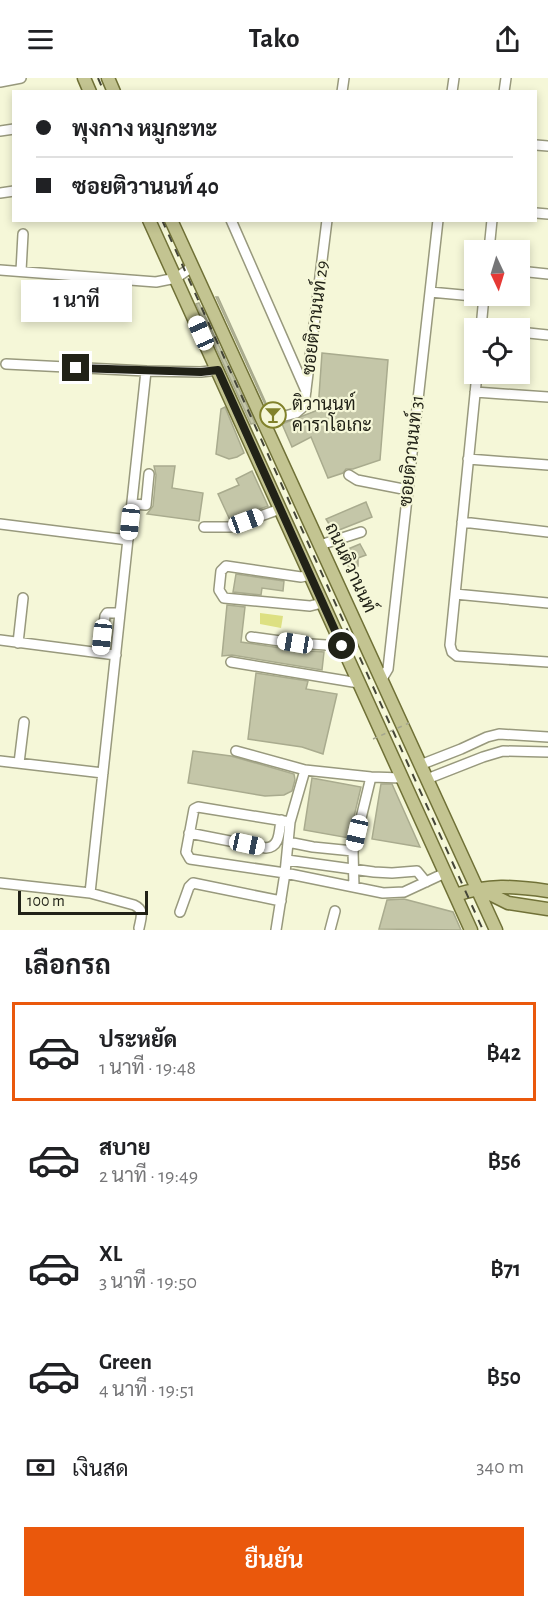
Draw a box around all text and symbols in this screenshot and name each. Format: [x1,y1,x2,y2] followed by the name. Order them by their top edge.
[24,23,57,56] icon: menu
[491,23,524,56] icon: share
[248,25,300,52] text: Tako
[72,118,217,140] text: พุงกาง หมูกะทะ
[72,176,219,198] text: ซอยติวานนท์ 40
[464,240,530,306] north arrow
[464,240,530,384] map controls
[295,259,332,376] street label: ซอยติวานนท์ 29
[20,281,132,323] callout: 1 นาที
[53,291,100,311] text: 1 นาที
[185,313,217,353] car
[464,318,530,384] button: locate
[62,354,89,381] route end
[292,391,372,435] place label: ติวานนท์ คาราโอเกะ
[392,394,427,508] street label: ซอยติวานนท์ 31
[258,400,288,430] bar icon: ติวานนท์ คาราโอเกะ
[119,503,141,541] car
[226,506,266,536] car
[321,518,383,616] street label: ถนนติวานนท์
[91,618,113,656] car
[276,631,314,655] car
[328,632,355,659] route start
[344,813,370,853] car
[228,831,266,857] car
[18,888,148,916] scale bar
[27,893,65,909] text: 100 m
[24,952,111,979] text: เลือกรถ
[27,1025,81,1079] icon: car
[99,1029,177,1051] text: ประหยัด
[486,1042,521,1064] text: ฿42
[99,1058,196,1078] text: 1 นาที · 19:48
[27,1133,81,1187] icon: car
[99,1137,151,1159] text: สบาย
[488,1150,521,1172] text: ฿56
[99,1166,198,1186] text: 2 นาที · 19:49
[27,1241,81,1295] icon: car
[99,1243,122,1265] text: XL
[490,1258,521,1280] text: ฿71
[99,1272,197,1292] text: 3 นาที · 19:50
[27,1349,81,1403] icon: car
[99,1351,152,1373] text: Green
[487,1366,521,1388] text: ฿50
[99,1380,195,1400] text: 4 นาที · 19:51
[24,1451,57,1484] icon: cash
[476,1457,524,1477] text: 340 m
[72,1458,129,1480] text: เงินสด
[24,1527,524,1596] button: ยืนยัน

